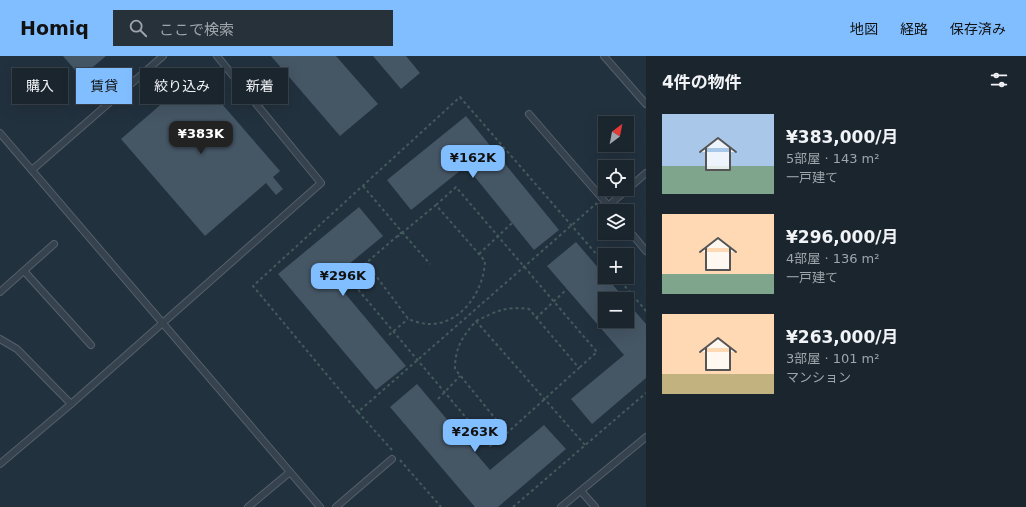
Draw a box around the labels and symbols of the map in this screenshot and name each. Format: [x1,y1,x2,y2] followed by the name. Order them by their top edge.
[598,116,634,152] north arrow
[173,121,229,155] pin: ¥383K
[445,145,501,179] pin: ¥162K
[315,263,371,297] pin: ¥296K
[447,419,503,453] pin: ¥263K

